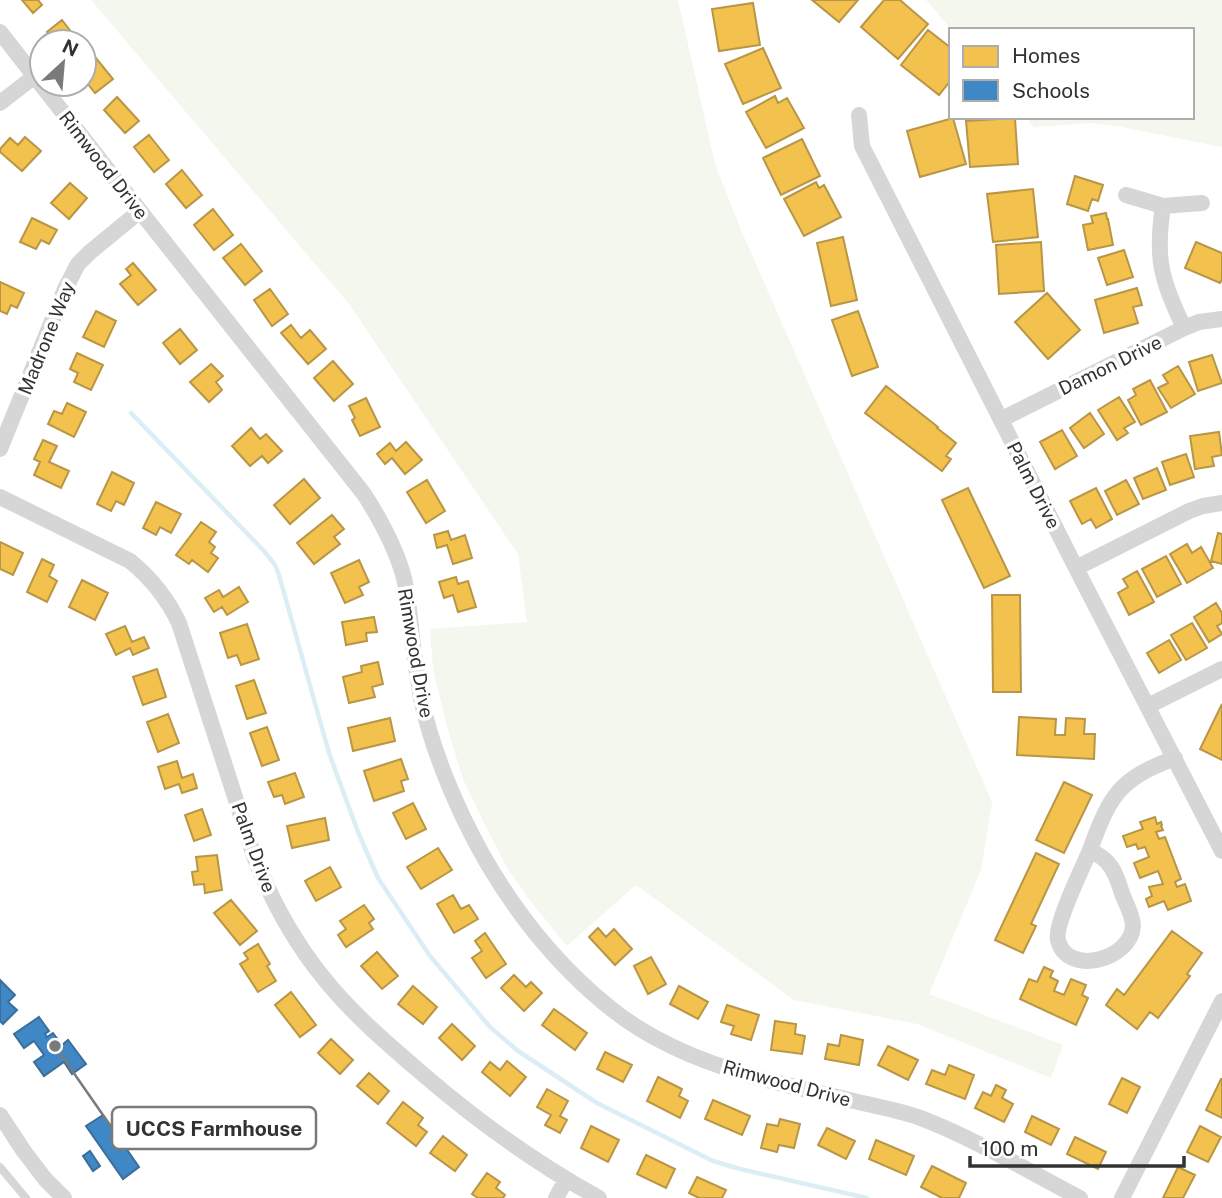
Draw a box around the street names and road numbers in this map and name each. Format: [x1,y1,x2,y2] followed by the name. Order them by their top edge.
[55,107,153,223] street label: Rimwood Drive
[13,278,79,398] street label: Madrone Way
[1055,331,1165,399] street label: Damon Drive
[1003,438,1065,532] street label: Palm Drive
[394,586,438,720] street label: Rimwood Drive
[227,799,281,895] street label: Palm Drive
[721,1055,853,1111] street label: Rimwood Drive

